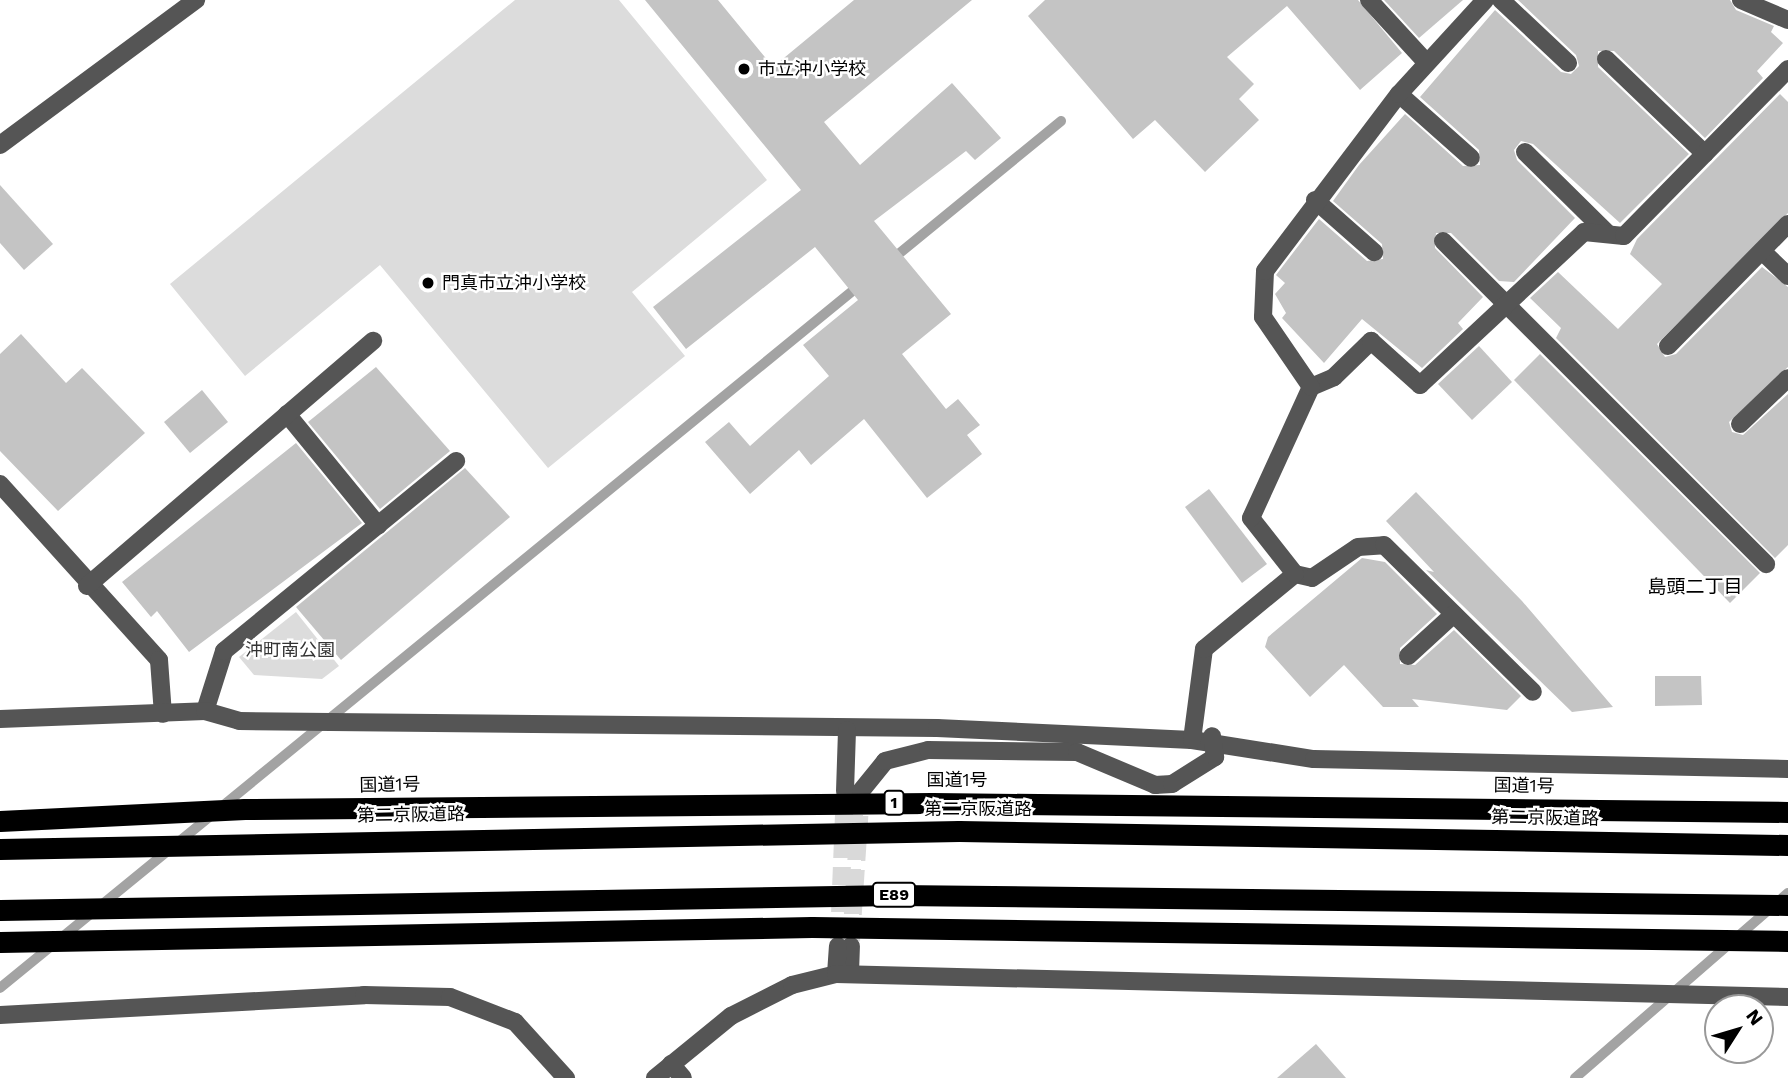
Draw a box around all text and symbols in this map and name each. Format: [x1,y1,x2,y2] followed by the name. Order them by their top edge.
[758,58,866,80] place label: 市立沖小学校
[736,61,752,77] marker: 市立沖小学校
[442,272,586,294] place label: 門真市立沖小学校
[420,275,436,291] marker: 門真市立沖小学校
[1648,576,1742,598] district label: 島頭二丁目
[245,639,335,661] park label: 沖町南公園
[926,769,988,791] street label: 国道1号
[359,774,421,796] street label: 国道1号
[1493,775,1555,797] street label: 国道1号
[884,790,904,816] road number: 1
[924,798,1032,820] street label: 第二京阪道路
[357,803,465,827] street label: 第二京阪道路
[1491,806,1599,830] street label: 第二京阪道路
[871,882,917,908] road number: E89
[1704,994,1774,1064] north arrow
[1741,1005,1768,1030] text: N

